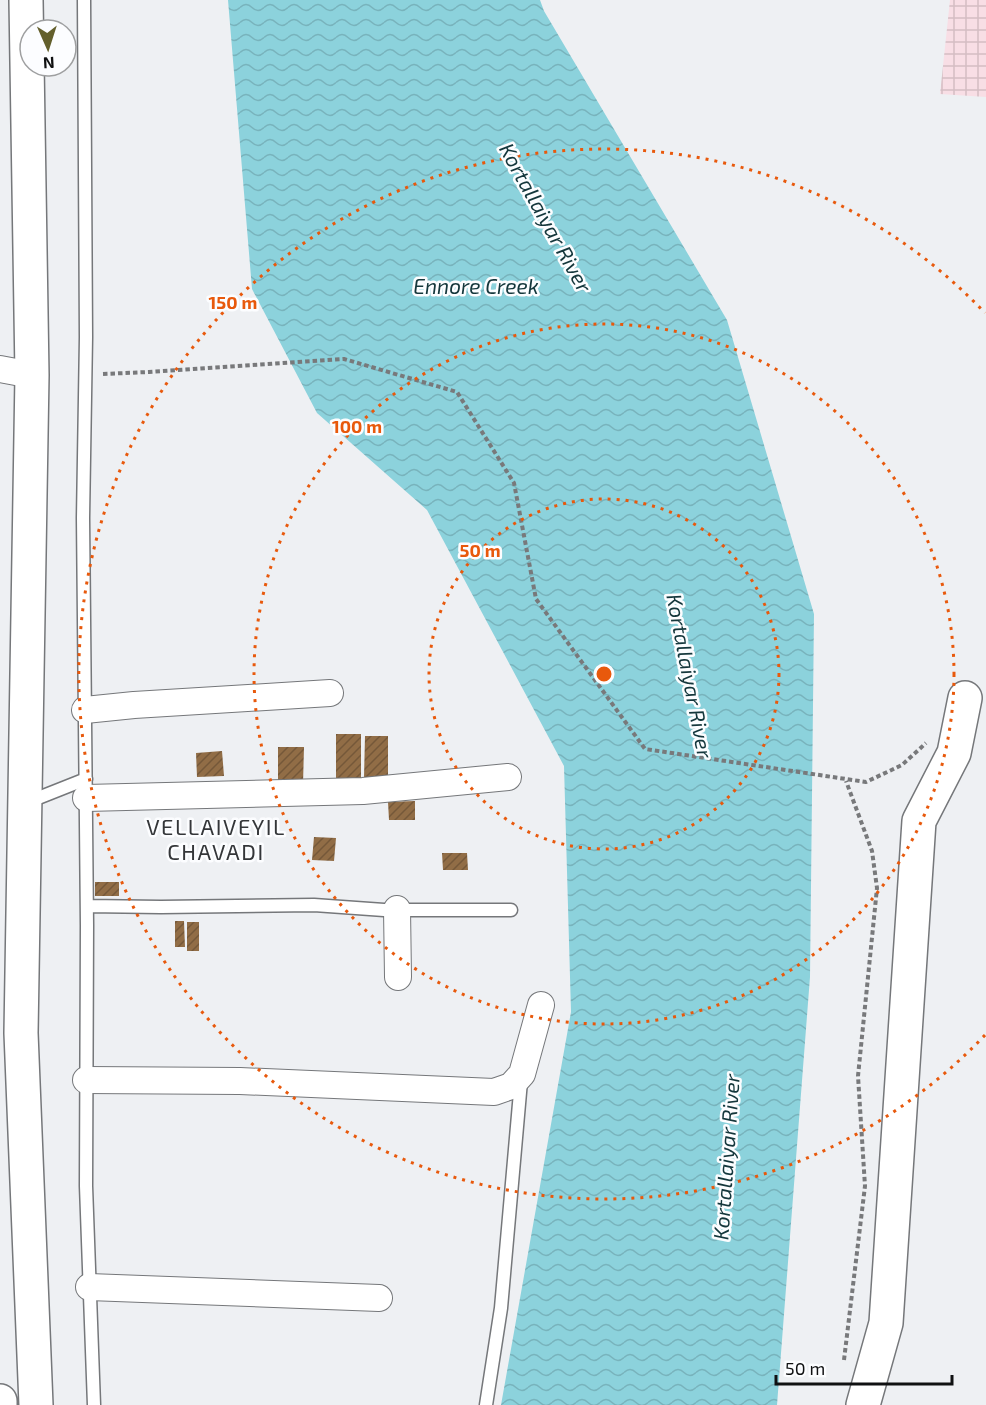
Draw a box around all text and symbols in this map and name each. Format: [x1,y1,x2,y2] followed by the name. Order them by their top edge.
[18,18,78,78] north arrow
[43,54,55,73] text: N
[494,138,598,297] water label: Kortallaiyar River
[413,273,539,298] water label: Ennore Creek
[209,291,257,313] text: 150 m
[332,415,382,437] text: 100 m
[459,539,501,561] text: 50 m
[661,592,719,761] water label: Kortallaiyar River
[594,664,614,684] centre of rings
[146,813,286,864] district label: VELLAIVEYIL CHAVADI
[707,1072,745,1241] water label: Kortallaiyar River
[776,1348,952,1386] scale bar
[785,1357,825,1379] text: 50 m

